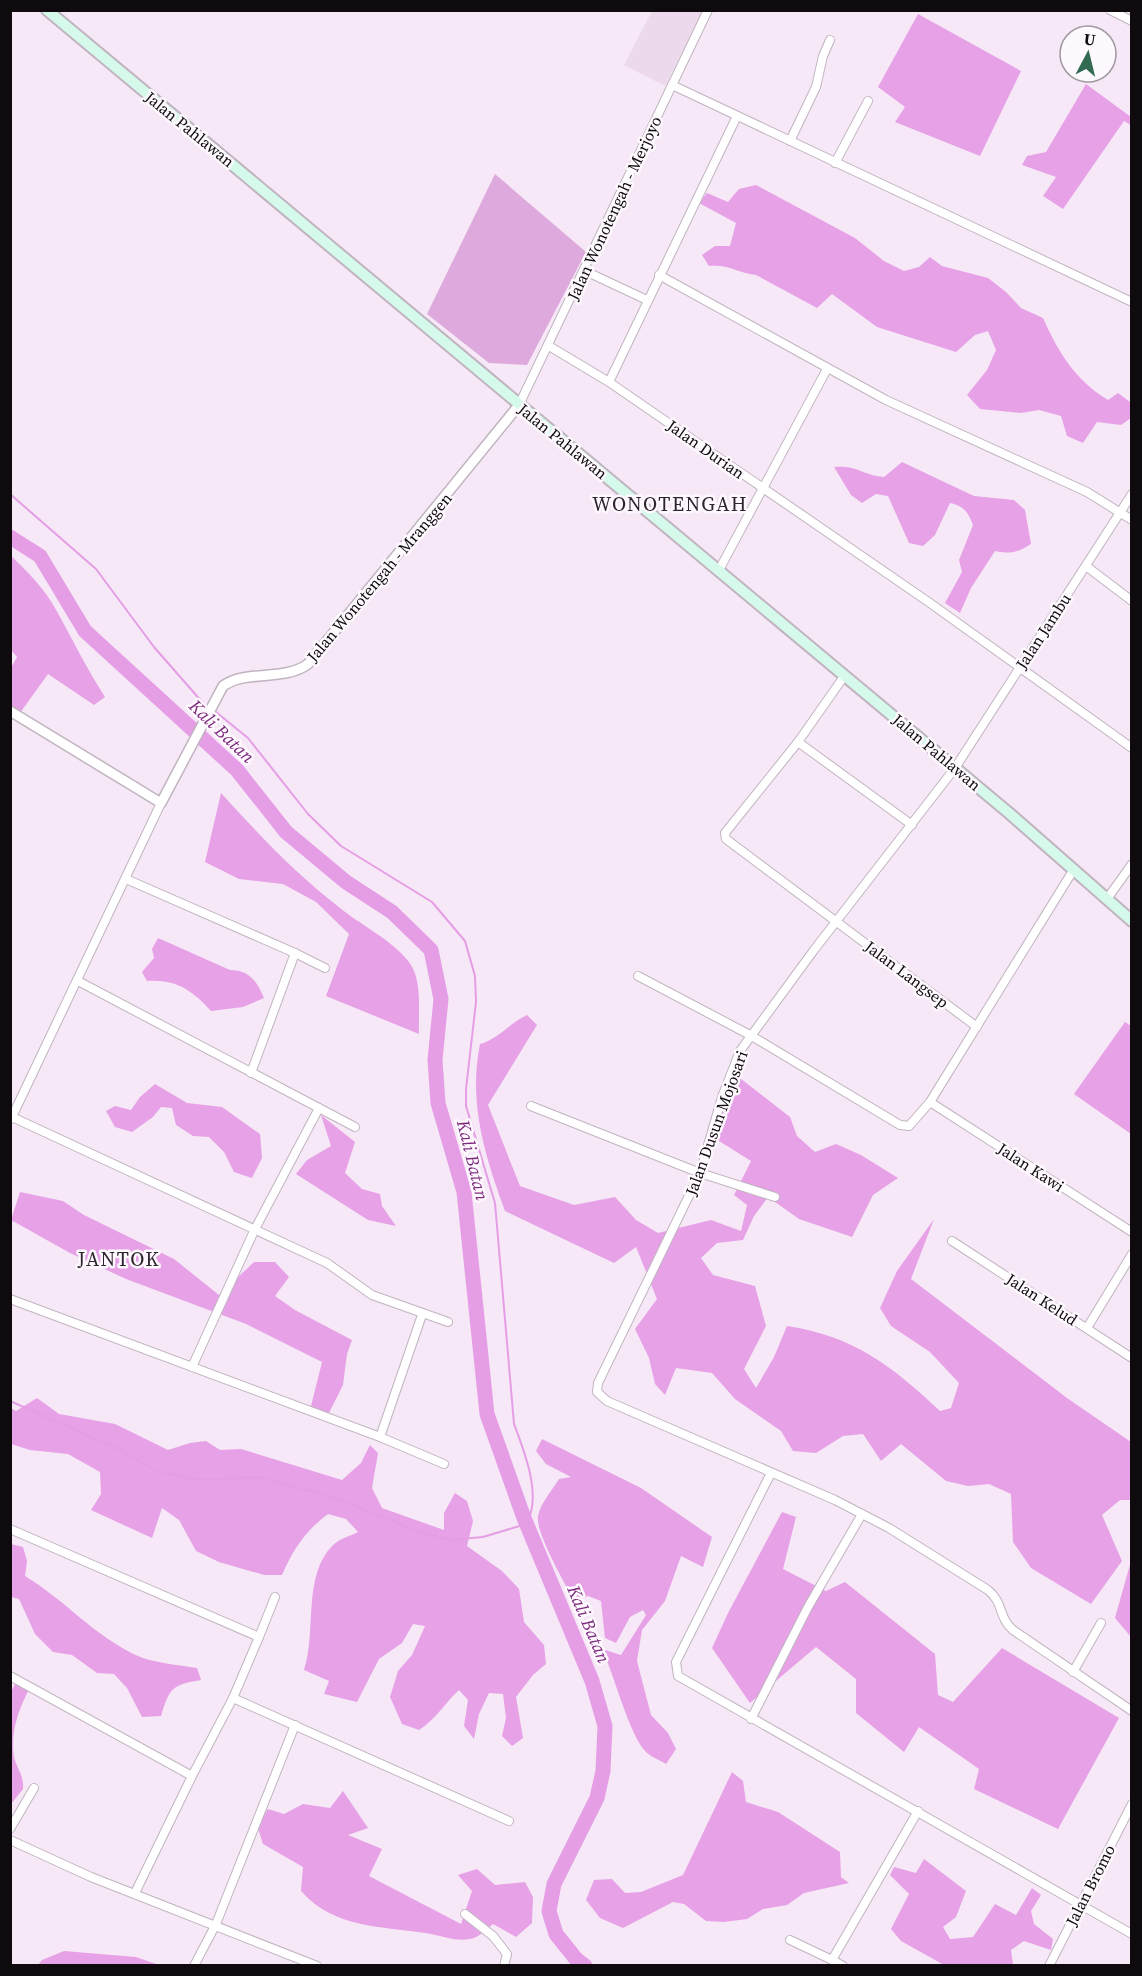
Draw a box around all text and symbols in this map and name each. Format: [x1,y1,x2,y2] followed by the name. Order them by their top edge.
[1058,24,1118,84] north arrow
[1083,27,1097,51] text: U
[140,85,240,172] street label: Jalan Pahlawan
[561,112,666,304] street label: Jalan Wonotengah - Merjoyo
[513,397,613,484] street label: Jalan Pahlawan
[662,414,749,484] street label: Jalan Durian
[301,487,457,667] street label: Jalan Wonotengah - Mranggen
[592,490,748,518] district label: WONOTENGAH
[1010,589,1076,674] street label: Jalan Jambu
[183,693,260,768] water label: Kali Batan
[887,708,986,796] street label: Jalan Pahlawan
[860,935,953,1013] street label: Jalan Langsep
[679,1047,753,1200] street label: Jalan Dusun Mojosari
[451,1116,495,1203] water label: Kali Batan
[993,1137,1069,1197] street label: Jalan Kawi
[77,1245,160,1273] district label: JANTOK
[1001,1267,1082,1330] street label: Jalan Kelud
[561,1581,617,1667] water label: Kali Batan
[1060,1840,1120,1930] street label: Jalan Bromo

